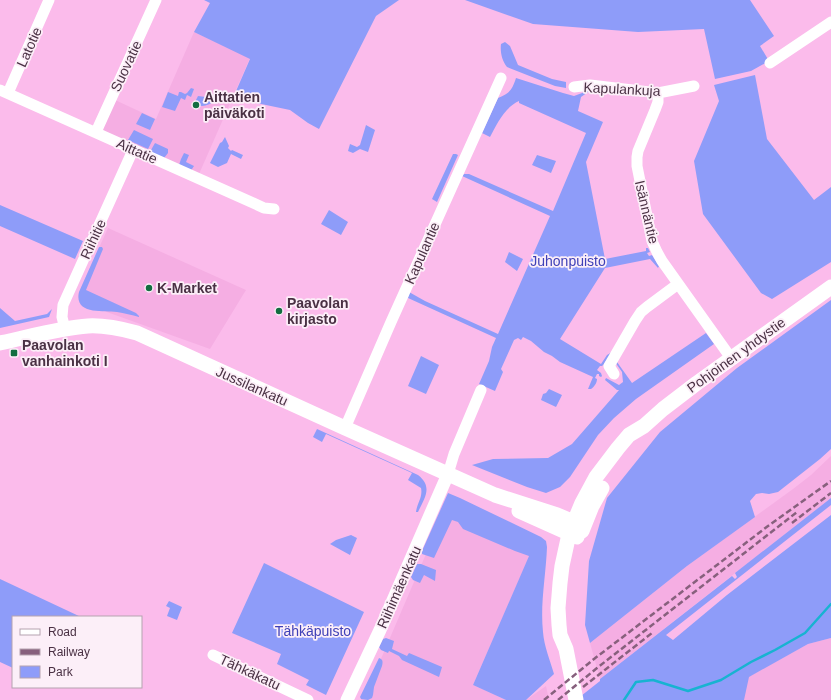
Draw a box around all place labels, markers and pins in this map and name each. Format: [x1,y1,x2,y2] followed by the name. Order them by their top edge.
[204,89,265,121] place label: Aittatien päiväkoti
[191,100,201,110] marker: Aittatien päiväkoti
[157,280,217,296] place label: K-Market
[144,283,154,293] marker: K-Market
[287,295,348,327] place label: Paavolan kirjasto
[274,306,284,316] marker: Paavolan kirjasto
[22,337,108,369] place label: Paavolan vanhainkoti I
[9,348,19,358] marker: Paavolan vanhainkoti I

